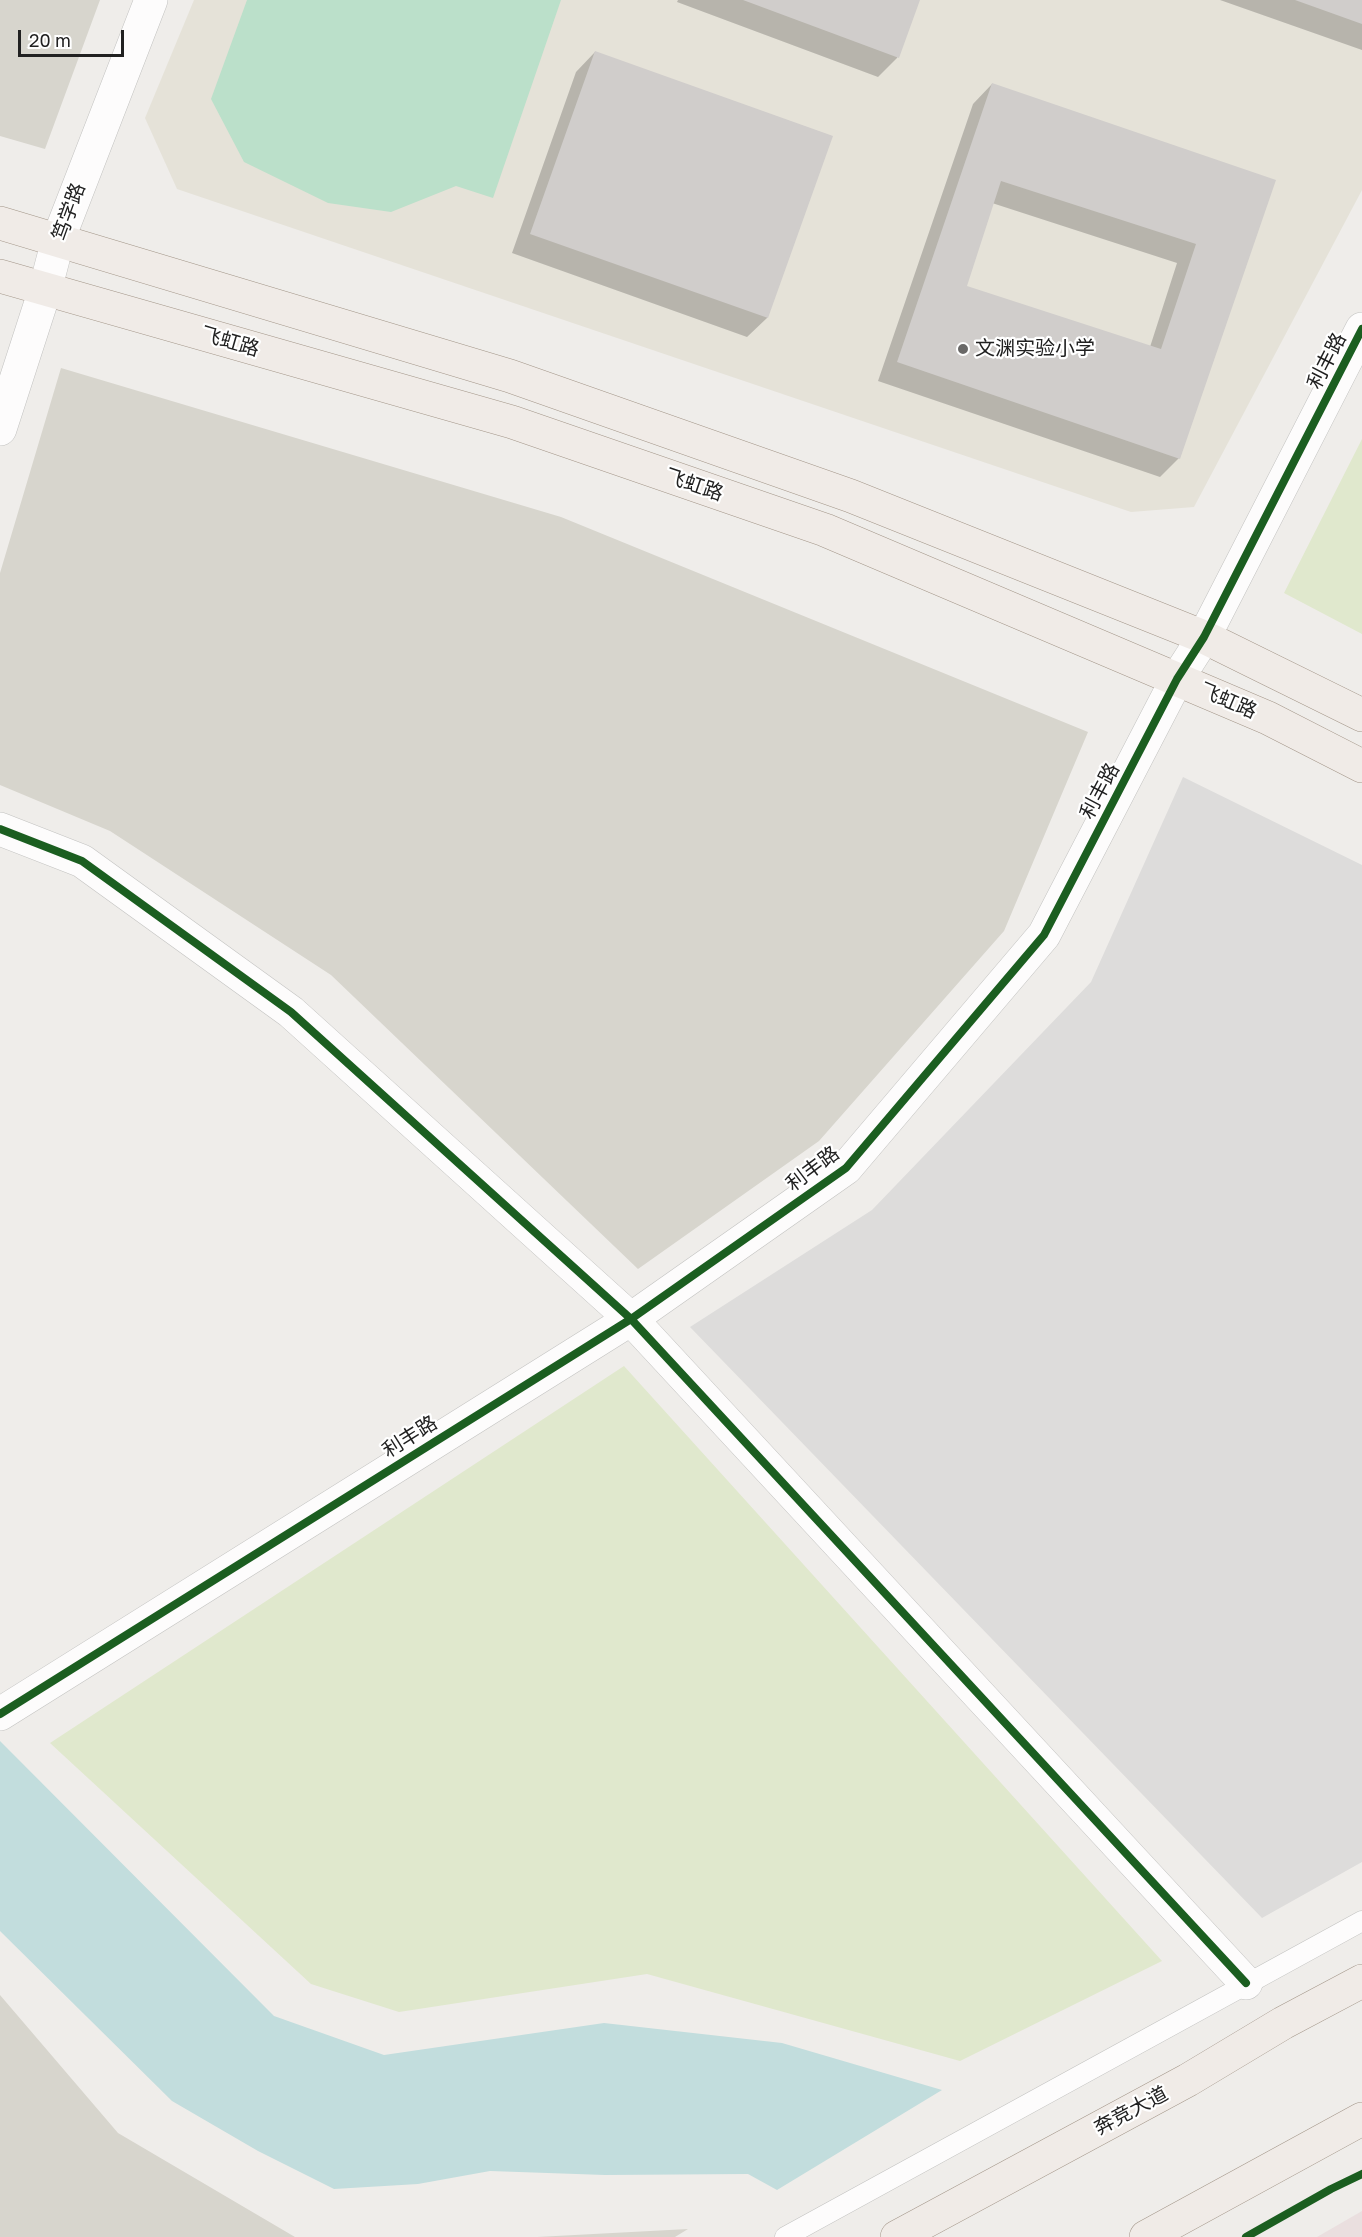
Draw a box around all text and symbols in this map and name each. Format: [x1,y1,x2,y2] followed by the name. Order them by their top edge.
[21,18,128,56] scale bar
[29,29,71,51] text: 20 m
[47,180,91,244] street label: 笃学路
[198,322,262,362] street label: 飞虹路
[1303,329,1351,393] street label: 利丰路
[975,337,1095,361] place label: 文渊实验小学
[956,342,970,356] marker: 文渊实验小学
[662,464,726,506] street label: 飞虹路
[1196,678,1260,724] street label: 飞虹路
[1075,759,1125,823] street label: 利丰路
[782,1141,844,1197] street label: 利丰路
[378,1411,442,1463] street label: 利丰路
[1090,2082,1172,2140] street label: 奔竞大道

